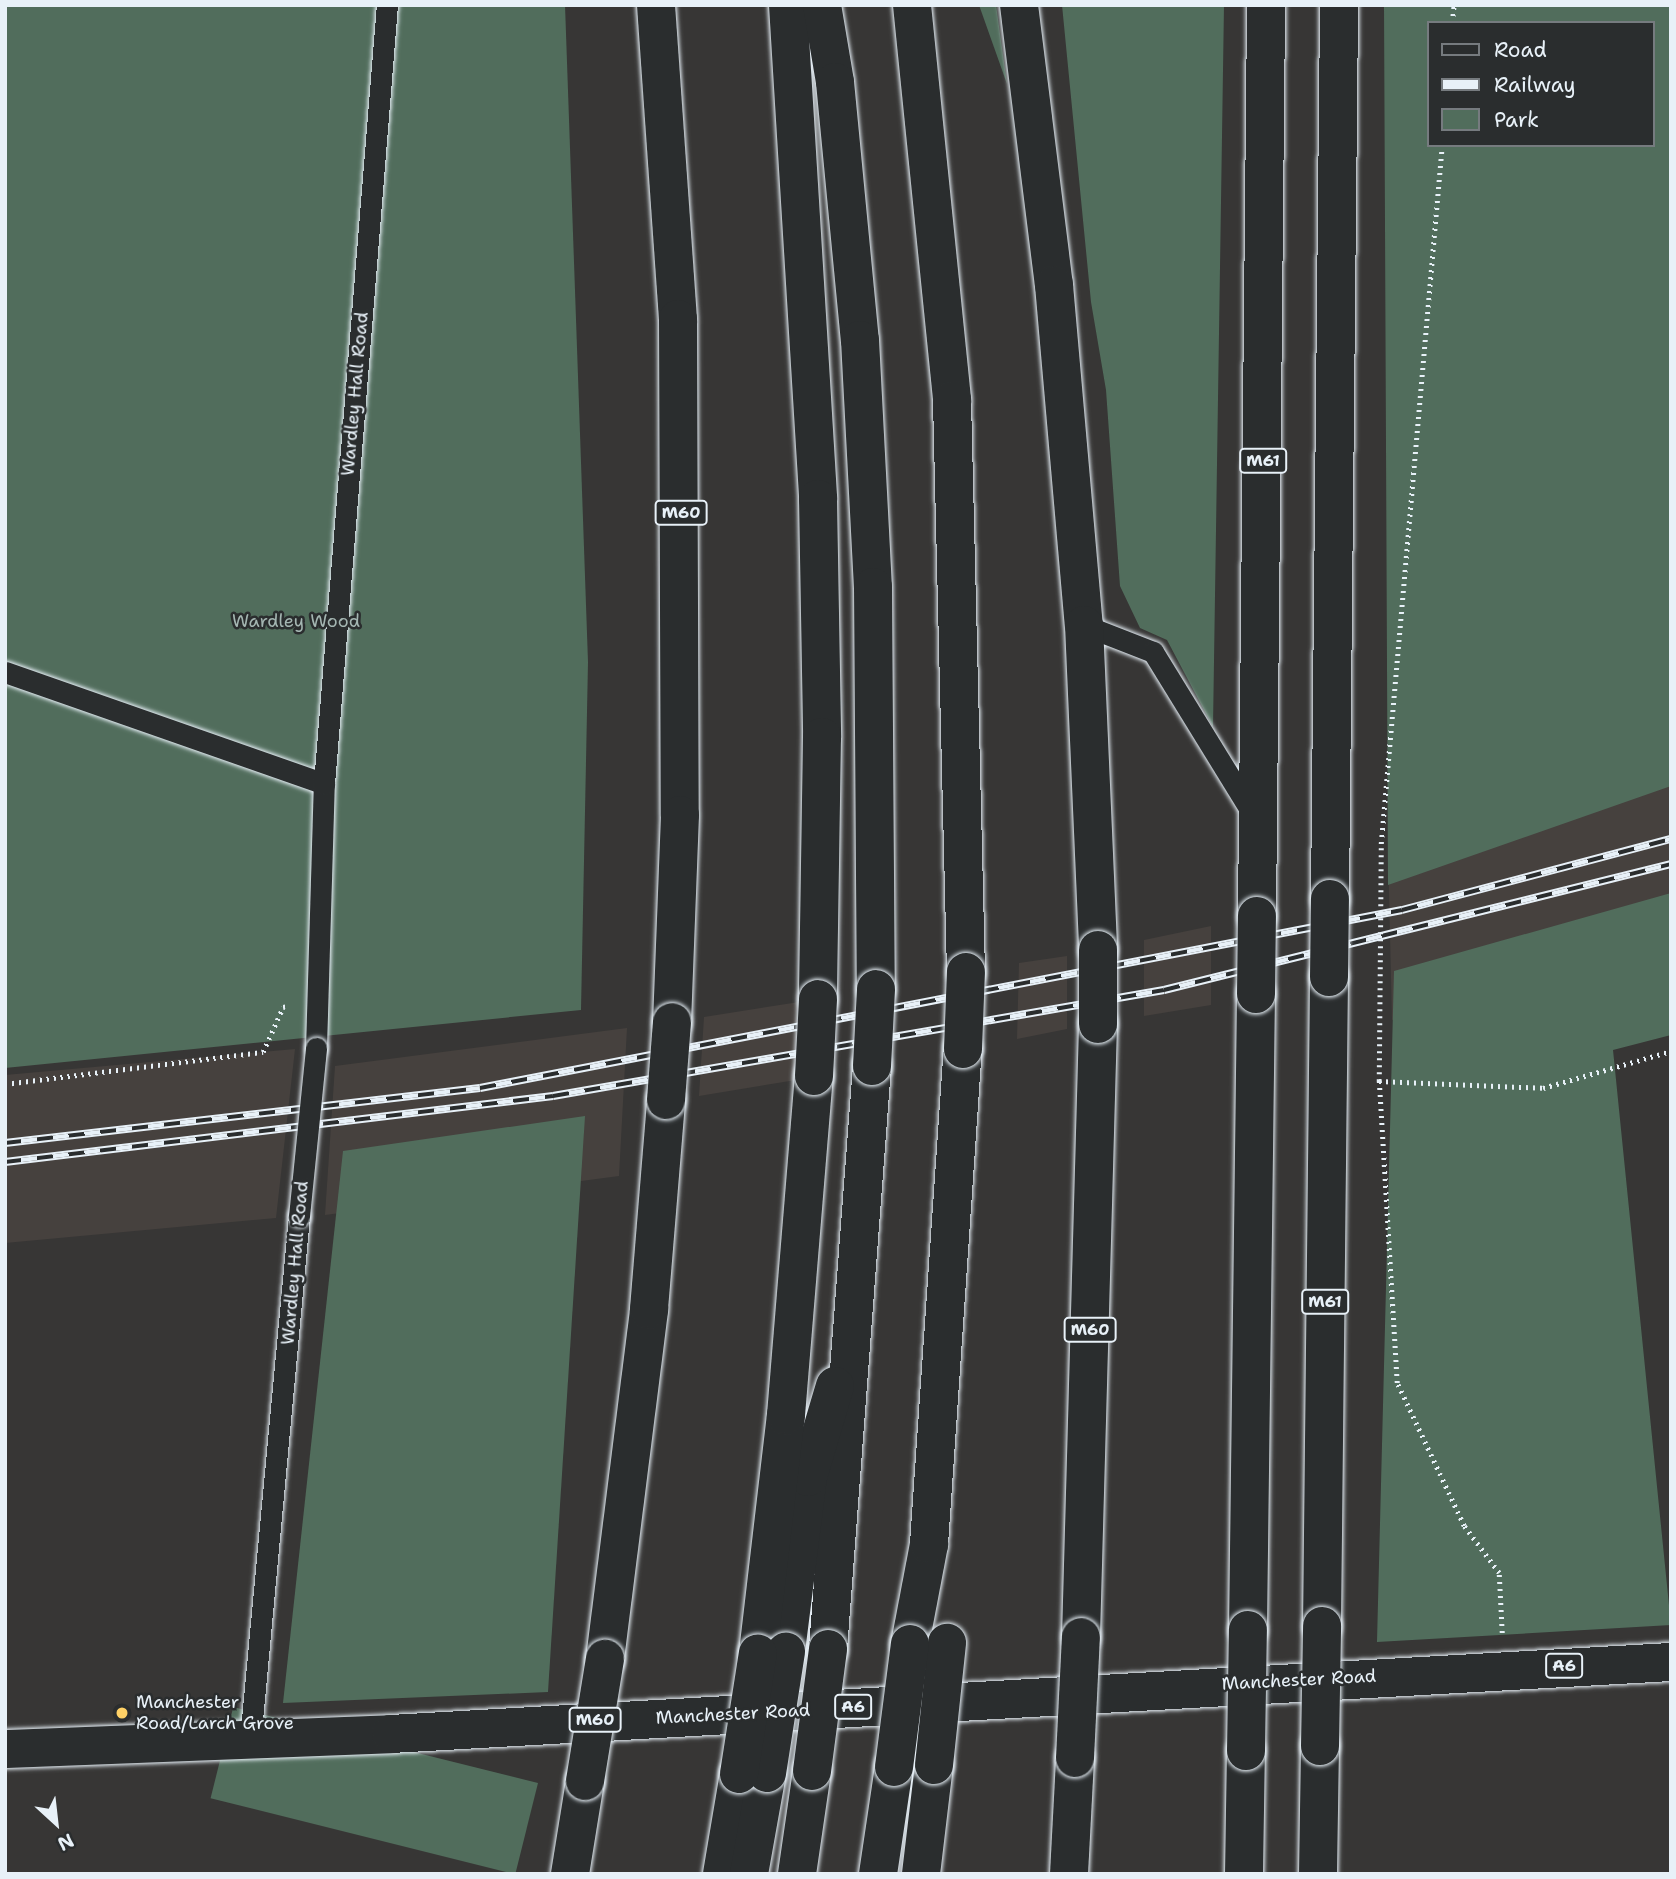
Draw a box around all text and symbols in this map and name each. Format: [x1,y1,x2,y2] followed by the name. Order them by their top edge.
[1428,21,1655,147] legend
[1494,36,1547,64] text: Road
[1494,71,1576,99] text: Railway
[1494,106,1539,134] text: Park
[337,311,373,477] street label: Wardley Hall Road
[1238,448,1288,474] road number: M61
[653,500,709,526] road number: M60
[232,610,360,632] park label: Wardley Wood
[277,1180,313,1346] street label: Wardley Hall Road
[1300,1290,1350,1314] road number: M61
[1062,1318,1118,1342] road number: M60
[1545,1654,1583,1678] road number: A6
[1221,1665,1377,1695] street label: Manchester Road
[136,1692,294,1734] place label: Manchester Road/Larch Grove
[834,1694,872,1720] road number: A6
[655,1699,811,1729] street label: Manchester Road
[114,1705,130,1721] marker: Manchester Road/Larch Grove
[567,1708,623,1732] road number: M60
[21,1788,91,1858] north arrow
[53,1828,78,1857] text: N

